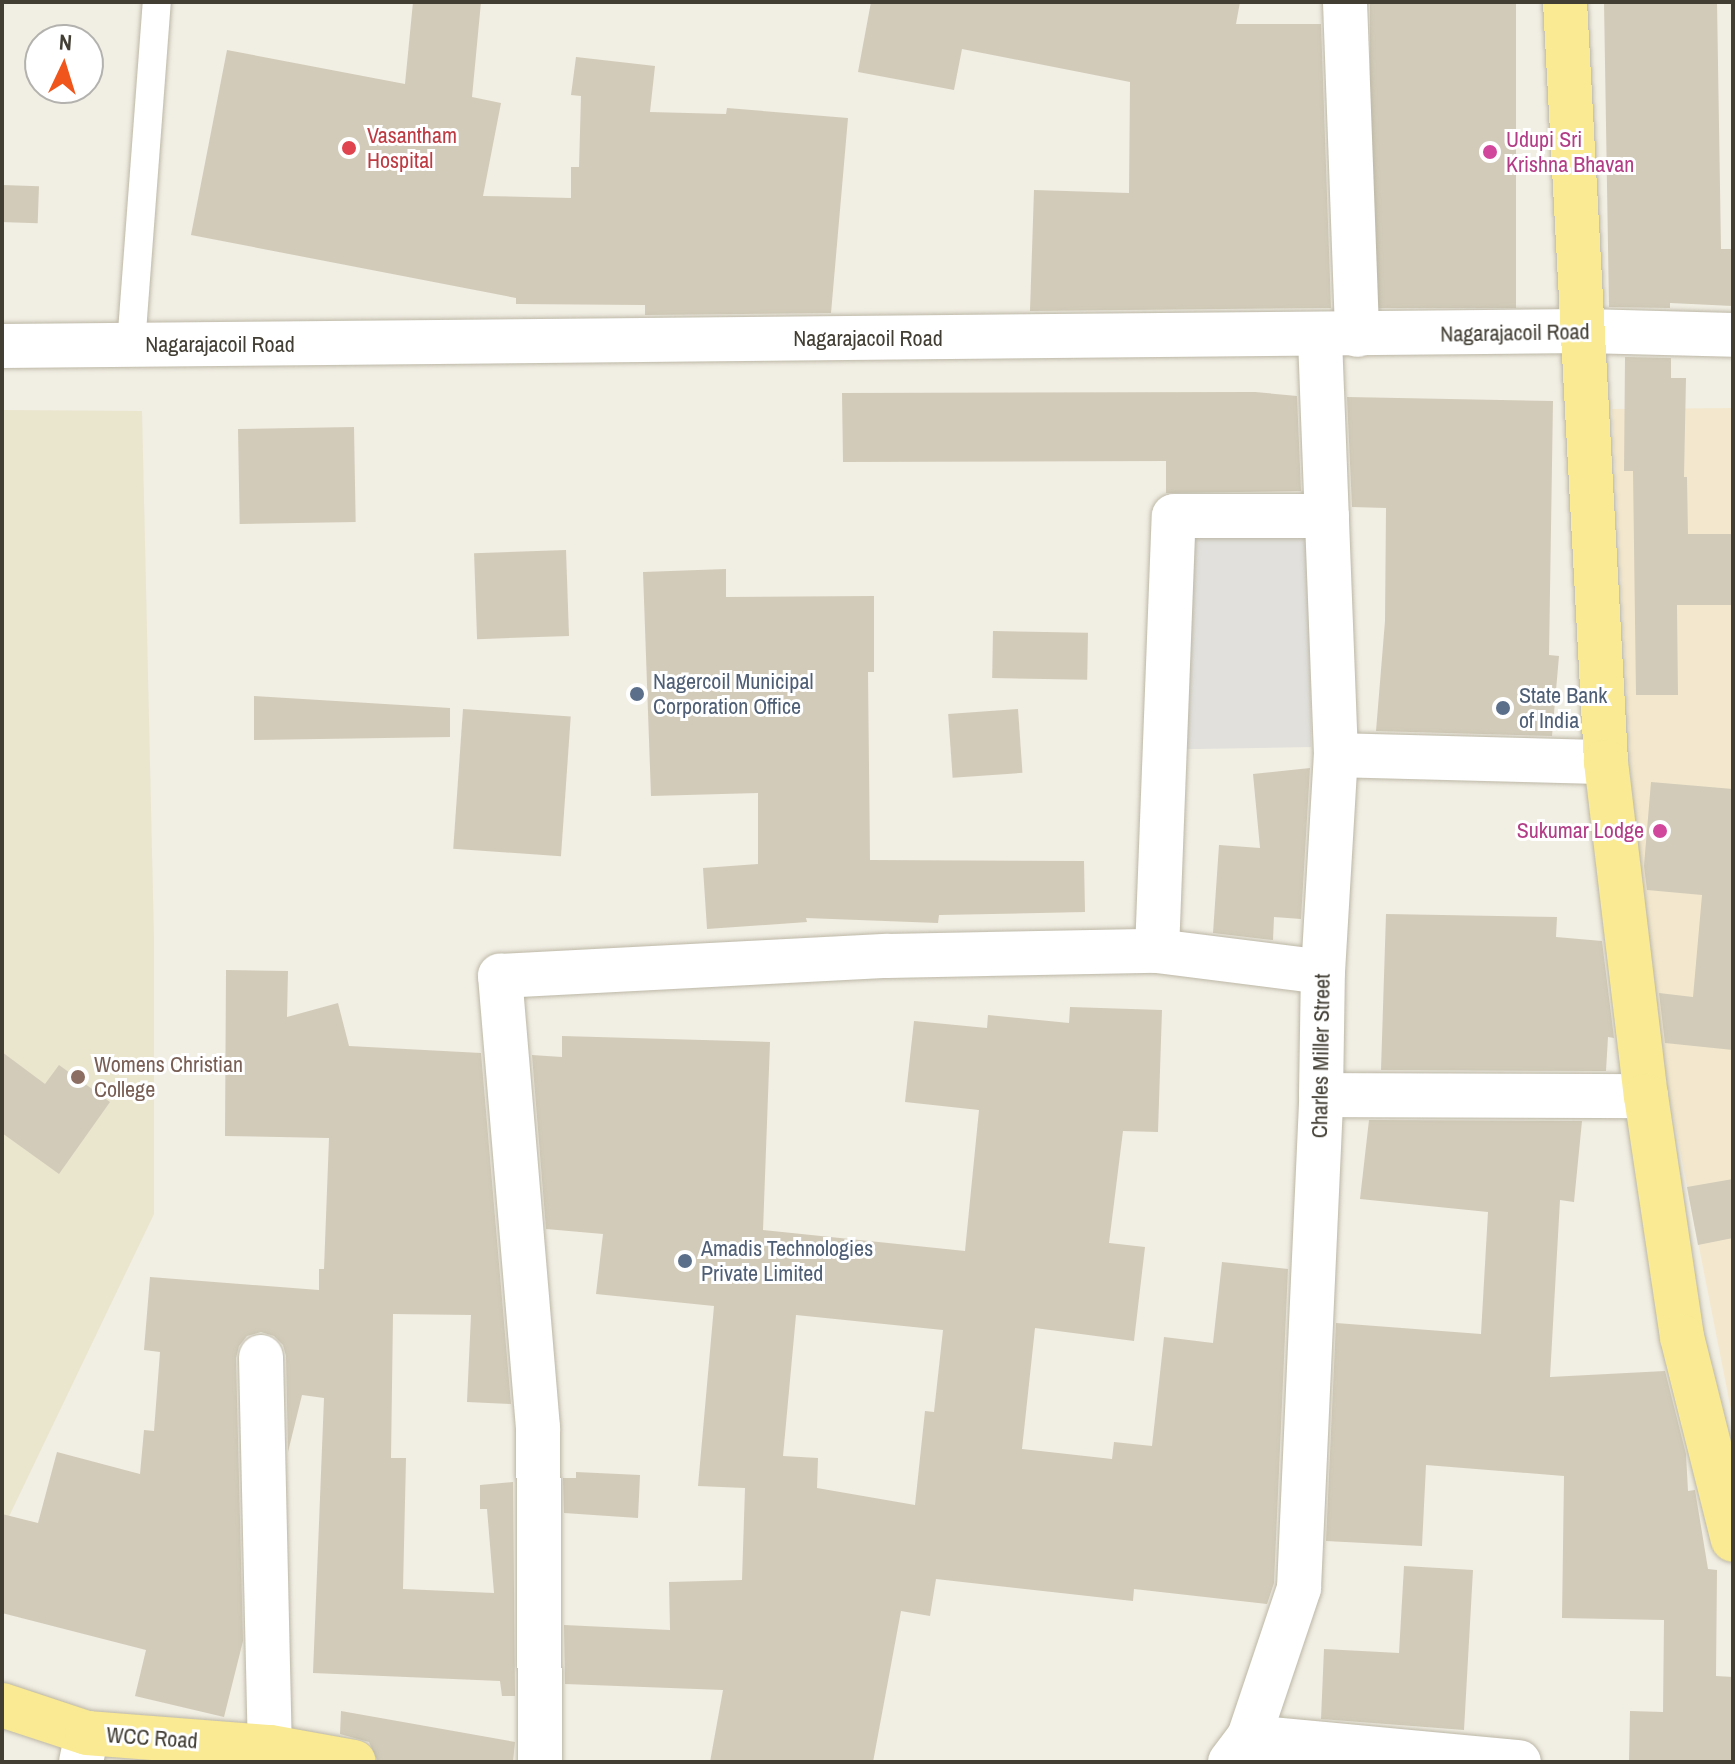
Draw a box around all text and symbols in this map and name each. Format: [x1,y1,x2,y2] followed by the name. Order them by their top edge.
[24,24,104,104] north arrow
[58,27,73,57] text: N
[367,122,457,174] place label: Vasantham Hospital
[1506,126,1634,178] place label: Udupi Sri Krishna Bhavan
[338,137,360,159] marker: Vasantham Hospital
[1481,143,1499,161] marker: Udupi Sri Krishna Bhavan
[1440,318,1590,348] street label: Nagarajacoil Road
[793,326,943,352] street label: Nagarajacoil Road
[145,332,295,358] street label: Nagarajacoil Road
[653,668,813,720] place label: Nagercoil Municipal Corporation Office
[1519,682,1607,734] place label: State Bank of India
[628,685,646,703] marker: Nagercoil Municipal Corporation Office
[1494,699,1512,717] marker: State Bank of India
[1517,818,1644,844] place label: Sukumar Lodge
[1651,822,1669,840] marker: Sukumar Lodge
[1306,974,1336,1138] street label: Charles Miller Street
[94,1051,243,1102] place label: Womens Christian College
[69,1068,87,1086] marker: Womens Christian College
[701,1235,873,1286] place label: Amadis Technologies Private Limited
[676,1252,694,1270] marker: Amadis Technologies Private Limited
[106,1722,198,1754] street label: WCC Road

